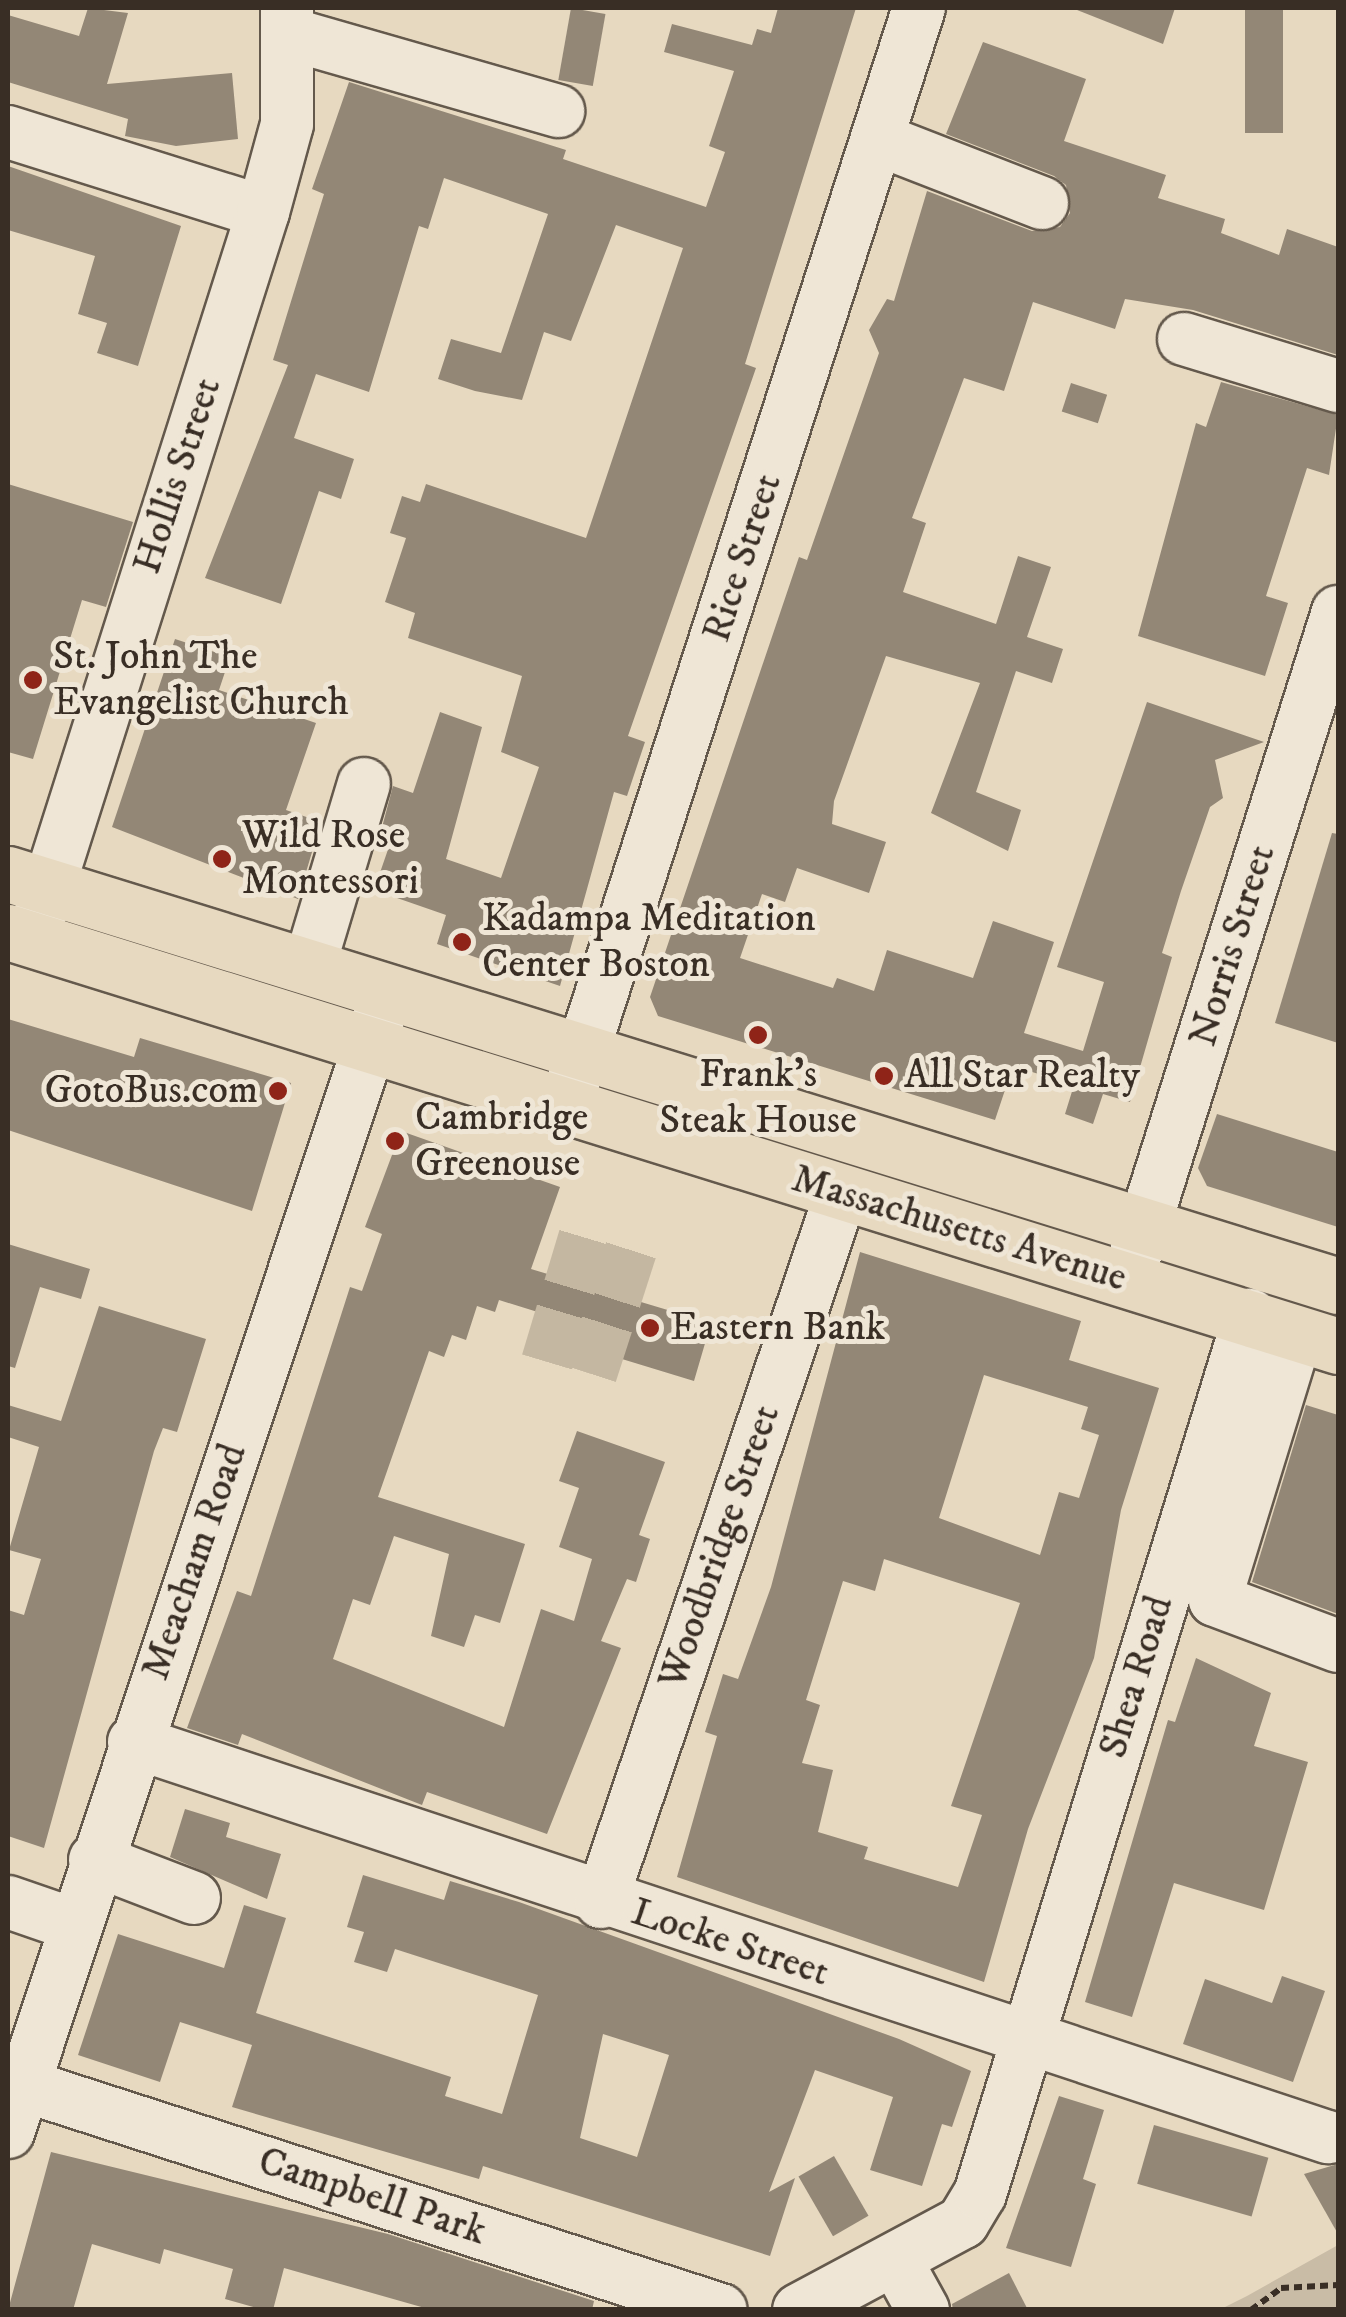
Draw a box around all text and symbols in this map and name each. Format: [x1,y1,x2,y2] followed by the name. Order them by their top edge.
[124,372,232,580] street label: Hollis Street
[693,468,793,648] street label: Rice Street
[53,633,349,727] place label: St. John The Evangelist Church
[22,669,44,691] marker: St. John The Evangelist Church
[242,812,419,906] place label: Wild Rose Montessori
[1180,840,1286,1052] street label: Norris Street
[211,848,233,870] marker: Wild Rose Montessori
[482,895,816,989] place label: Kadampa Meditation Center Boston
[451,931,473,953] marker: Kadampa Meditation Center Boston
[747,1024,769,1046] marker: Frank's Steak House
[659,1051,857,1145] place label: Frank's Steak House
[904,1052,1140,1100] place label: All Star Realty
[873,1065,895,1087] marker: All Star Realty
[45,1067,258,1115] place label: GotoBus.com
[267,1080,289,1102] marker: GotoBus.com
[415,1094,588,1188] place label: Cambridge Greenouse
[384,1130,406,1152] marker: Cambridge Greenouse
[786,1155,1132,1303] street label: Massachusetts Avenue
[670,1304,885,1352] place label: Eastern Bank
[639,1317,661,1339] marker: Eastern Bank
[649,1399,791,1695] street label: Woodbridge Street
[132,1438,258,1686] street label: Meacham Road
[1090,1590,1184,1764] street label: Shea Road
[625,1889,835,1997] street label: Locke Street
[252,2138,492,2256] street label: Campbell Park

